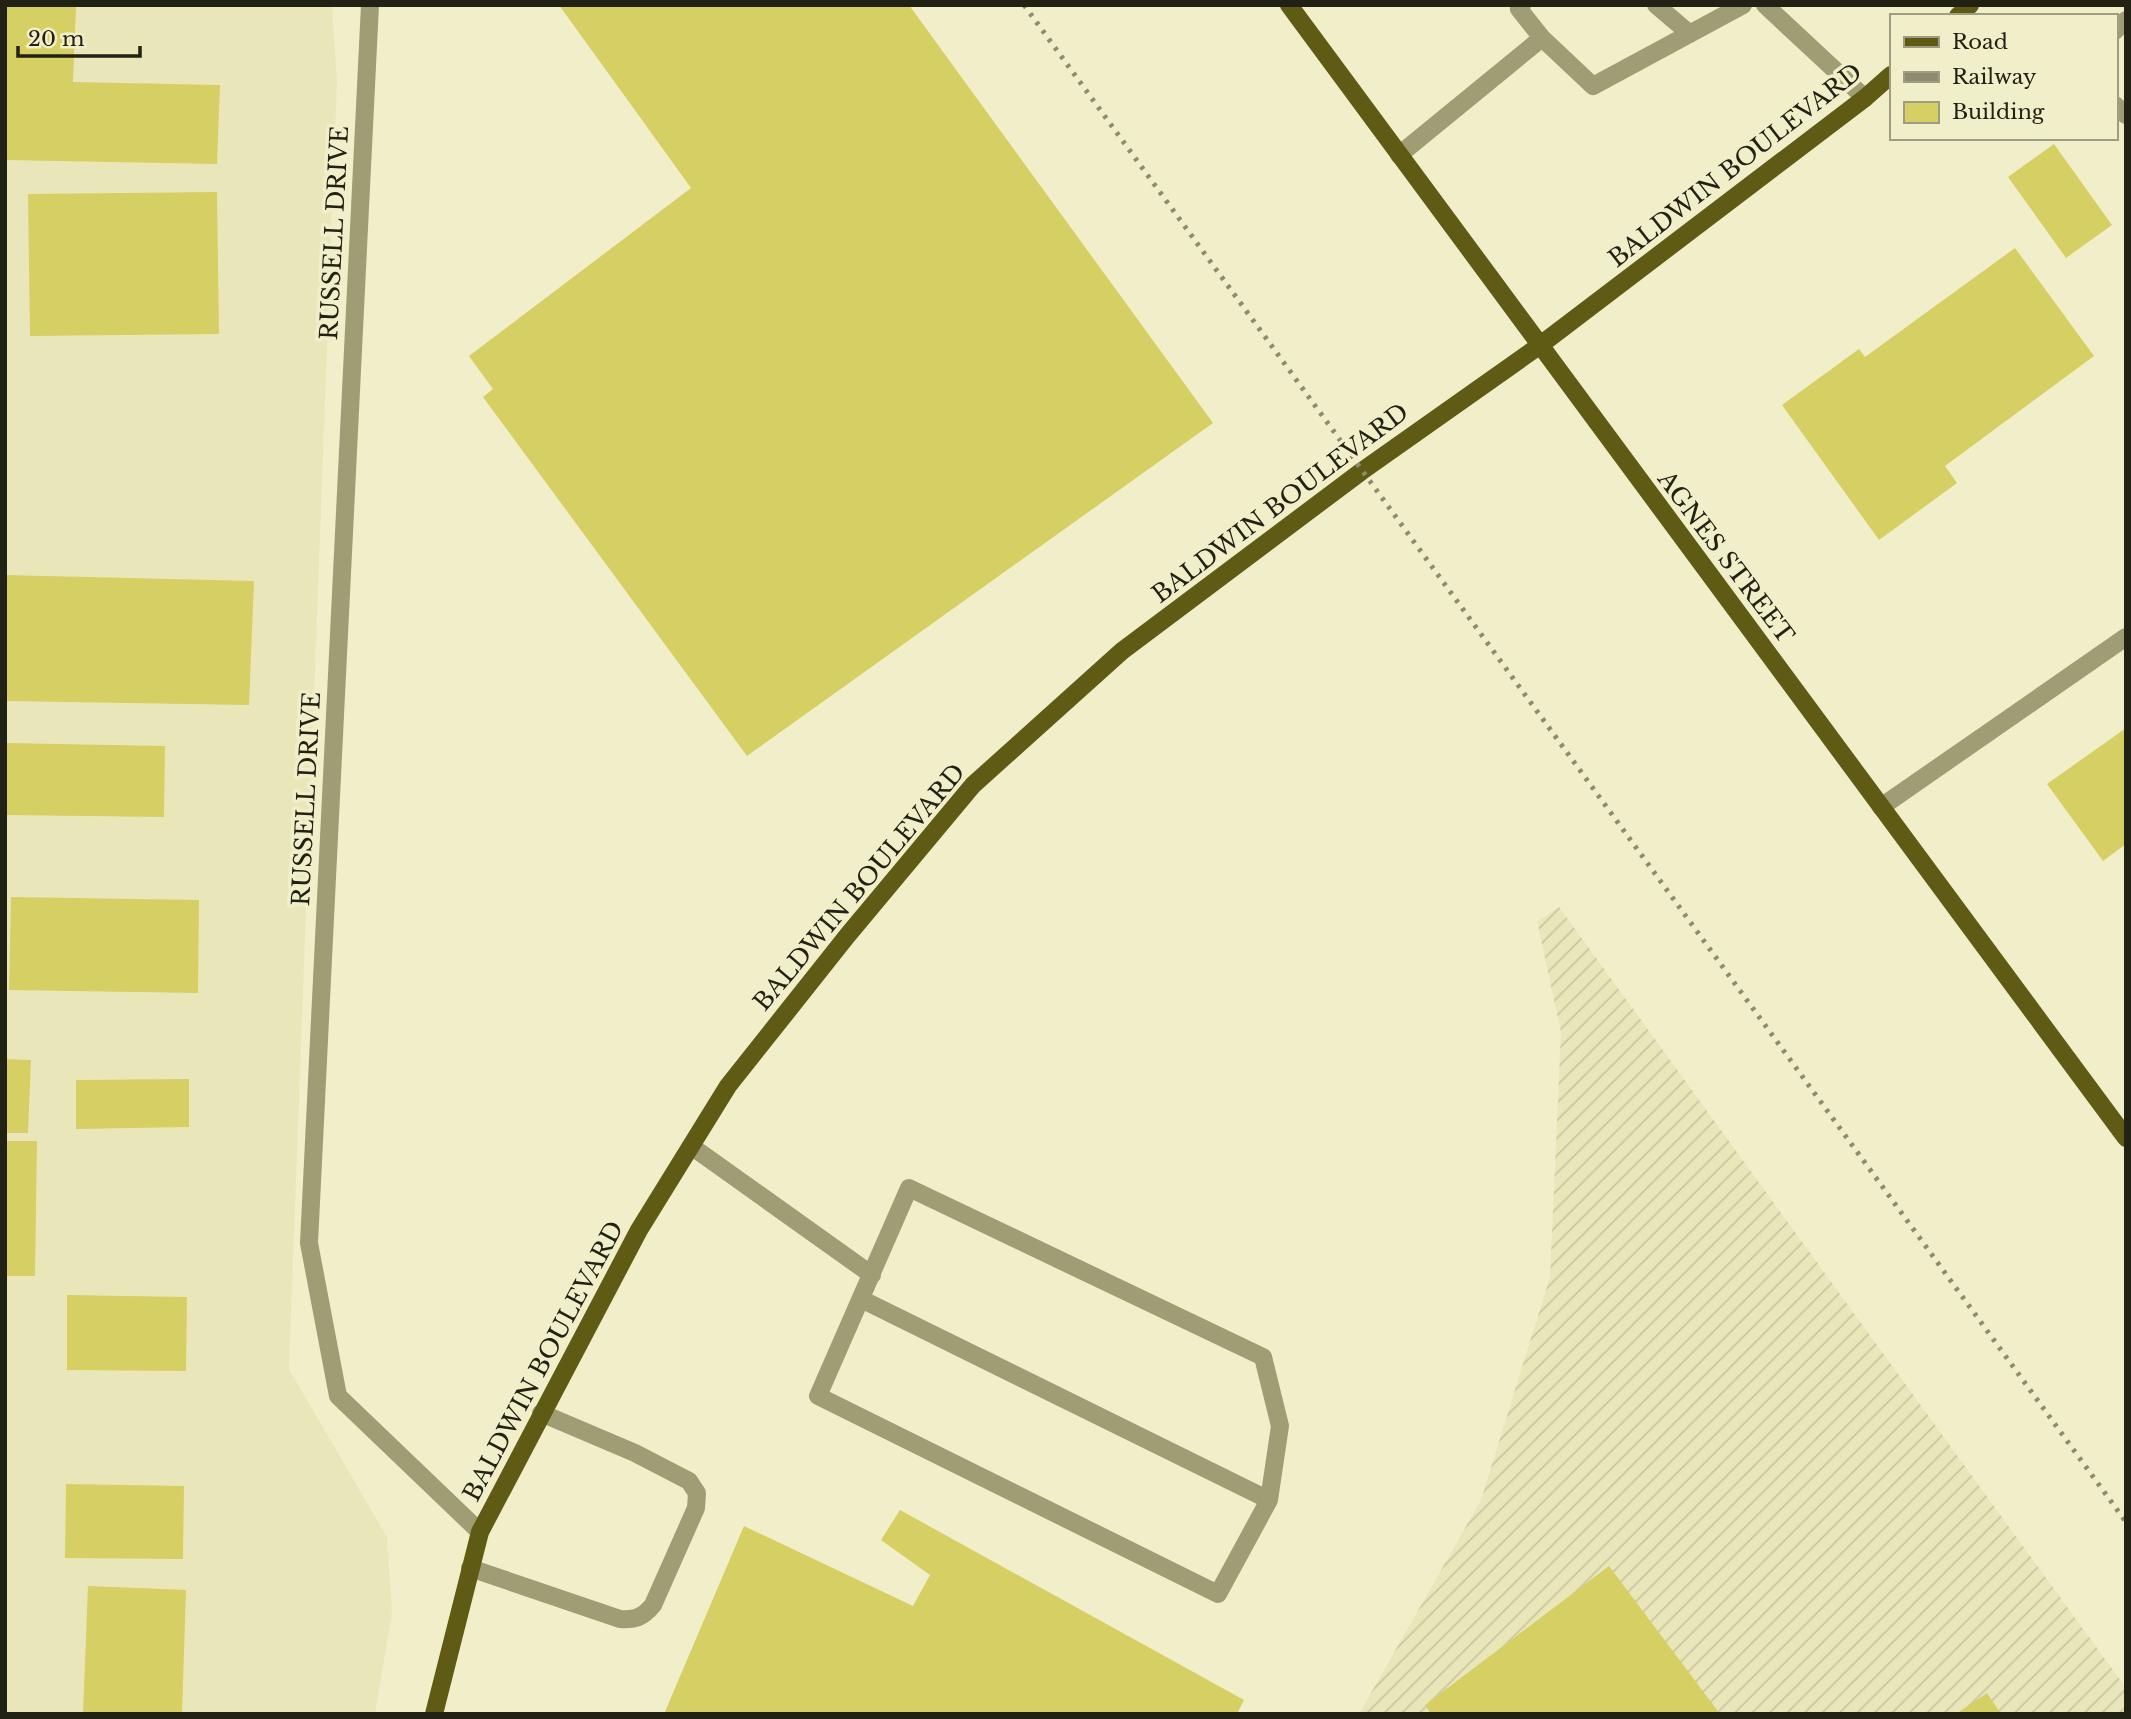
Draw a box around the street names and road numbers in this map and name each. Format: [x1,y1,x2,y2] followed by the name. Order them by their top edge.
[1603,57,1867,273] street label: BALDWIN BOULEVARD
[314,125,354,341] street label: RUSSELL DRIVE
[1146,397,1414,609] street label: BALDWIN BOULEVARD
[1651,464,1800,649] street label: AGNES STREET
[286,691,326,907] street label: RUSSELL DRIVE
[747,758,971,1016] street label: BALDWIN BOULEVARD
[457,1216,629,1506] street label: BALDWIN BOULEVARD

